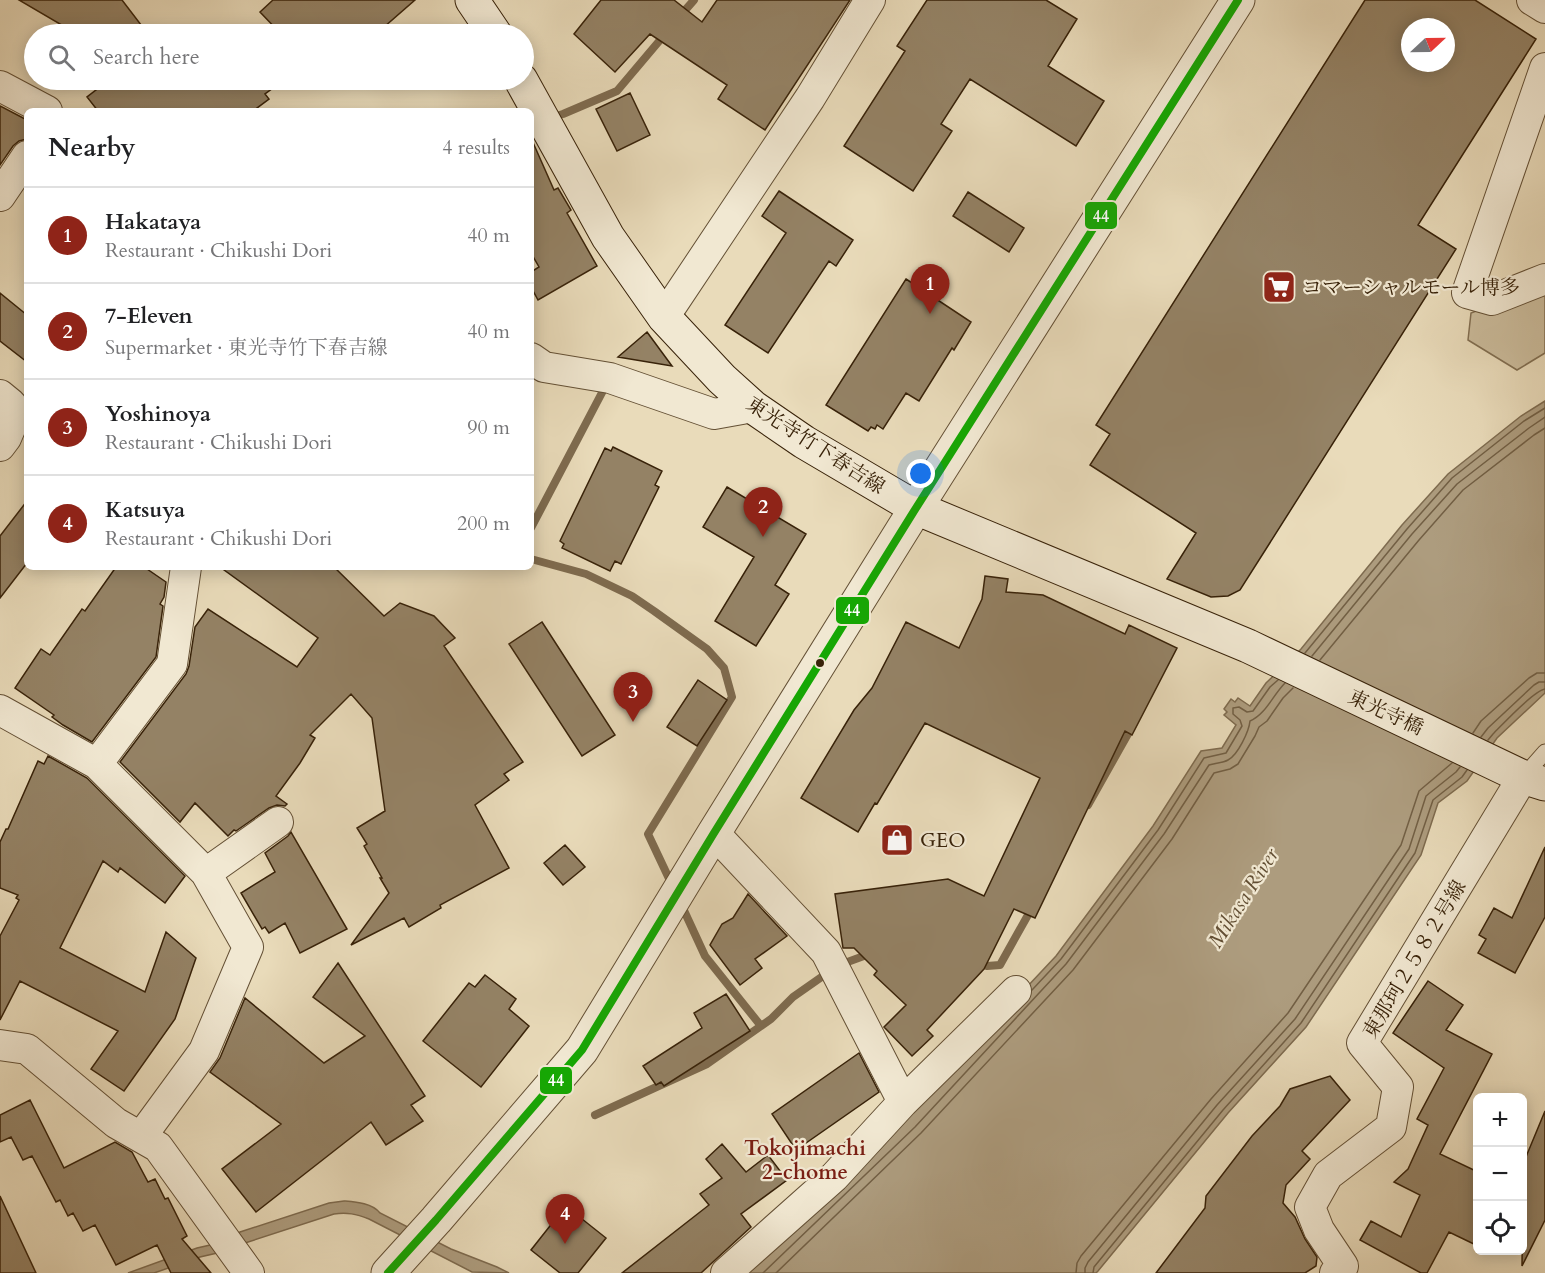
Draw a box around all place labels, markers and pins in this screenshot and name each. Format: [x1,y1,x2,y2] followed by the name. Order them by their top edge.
[910,264,950,314] pin: 1
[1261,269,1297,305] supermarket icon: コマーシャルモール博多
[1302,274,1520,301] place label: コマーシャルモール博多
[744,488,783,537] pin: 2
[814,657,826,669] unlabelled marker
[614,672,652,722] pin: 3
[879,822,915,858] shop icon: GEO
[920,827,965,854] place label: GEO
[546,1194,584,1244] pin: 4

